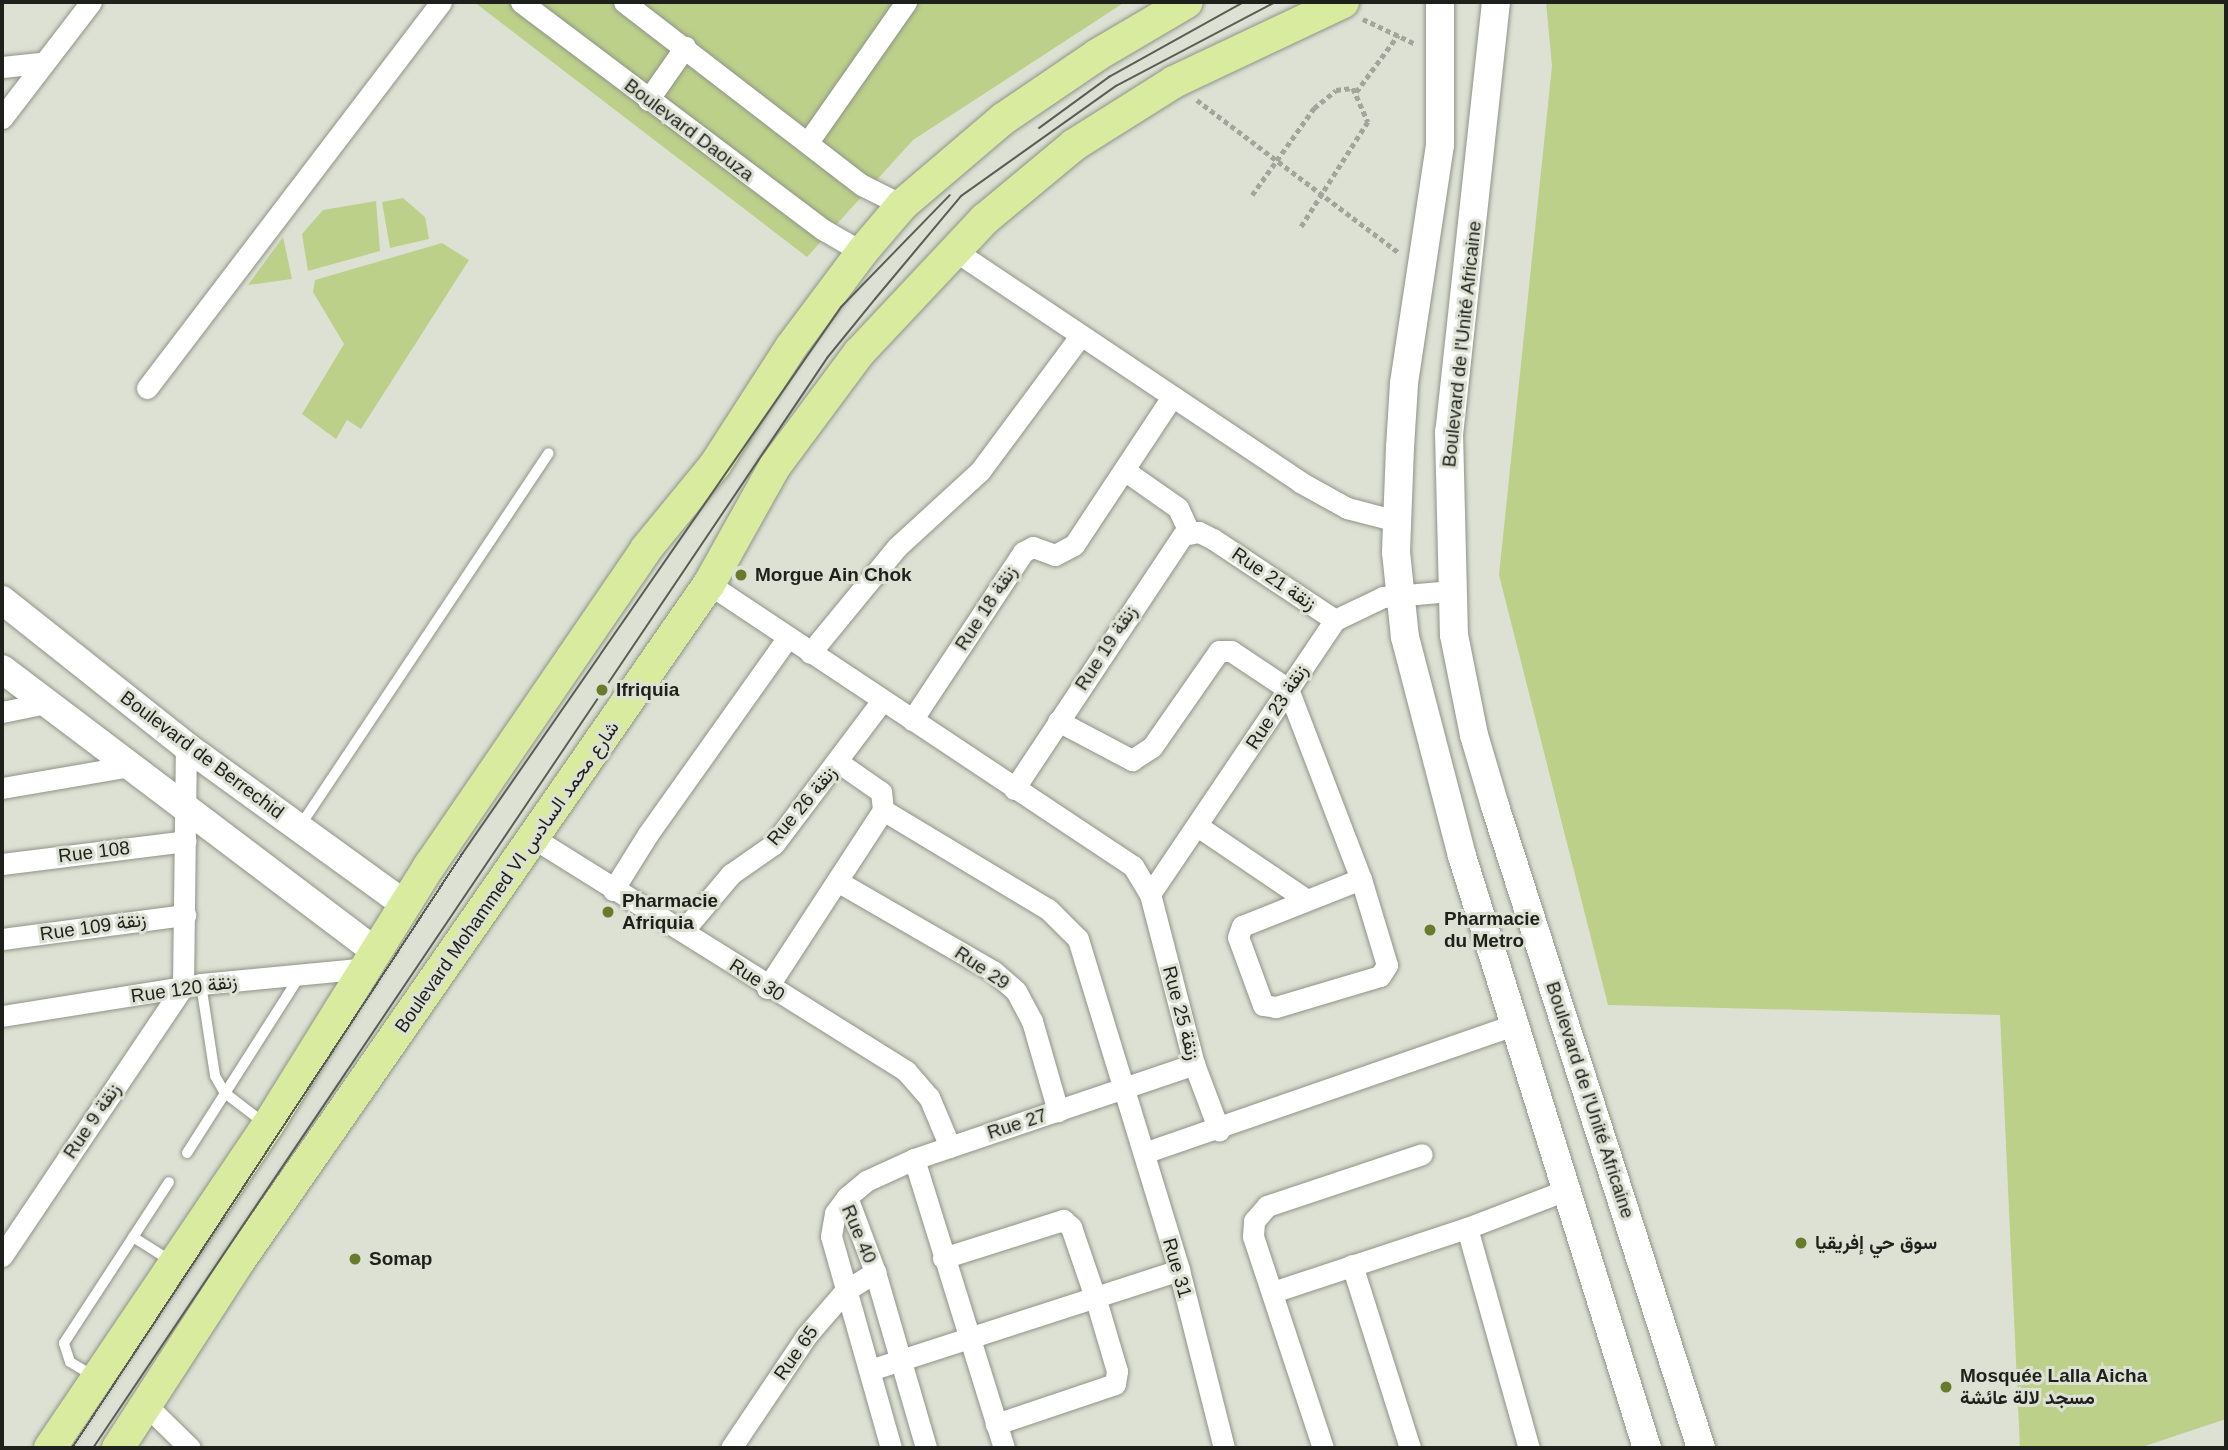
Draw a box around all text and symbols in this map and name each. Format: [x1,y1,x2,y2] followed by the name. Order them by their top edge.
[620,74,758,186] street label: Boulevard Daouza
[1438,219,1486,469] street label: Boulevard de l'Unité Africaine
[1228,543,1320,615] street label: Rue 21 زنقة
[950,561,1022,655] street label: Rue 18 زنقة
[755,564,912,586] place label: Morgue Ain Chok
[733,567,749,583] marker: Morgue Ain Chok
[1070,601,1142,695] street label: Rue 19 زنقة
[1241,660,1313,754] street label: Rue 23 زنقة
[616,679,679,701] place label: Ifriquia
[594,682,610,698] marker: Ifriquia
[116,686,288,824] street label: Boulevard de Berrechid
[390,717,624,1037] street label: Boulevard Mohammed VI شارع محمد السادس
[762,762,842,850] street label: Rue 26 زنقة
[57,836,131,868] street label: Rue 108
[622,890,718,934] place label: Pharmacie Afriquia
[600,904,616,920] marker: Pharmacie Afriquia
[38,908,148,946] street label: Rue 109 زنقة
[1444,908,1540,952] place label: Pharmacie du Metro
[1422,922,1438,938] marker: Pharmacie du Metro
[950,941,1014,995] street label: Rue 29
[725,954,789,1006] street label: Rue 30
[1158,963,1204,1063] street label: Rue 25 زنقة
[129,970,239,1008] street label: Rue 120 زنقة
[1541,978,1639,1222] street label: Boulevard de l'Unité Africaine
[59,1079,125,1163] street label: Rue 9 زنقة
[984,1104,1050,1144] street label: Rue 27
[837,1201,881,1267] street label: Rue 40
[1815,1232,1937,1254] place label: سوق حي إفريقيا
[1158,1235,1196,1301] street label: Rue 31
[1793,1235,1809,1251] marker: سوق حي إفريقيا
[369,1248,432,1270] place label: Somap
[347,1251,363,1267] marker: Somap
[769,1321,823,1385] street label: Rue 65
[1960,1365,2148,1409] place label: Mosquée Lalla Aicha مسجد لالة عائشة
[1938,1379,1954,1395] marker: Mosquée Lalla Aicha مسجد لالة عائشة

